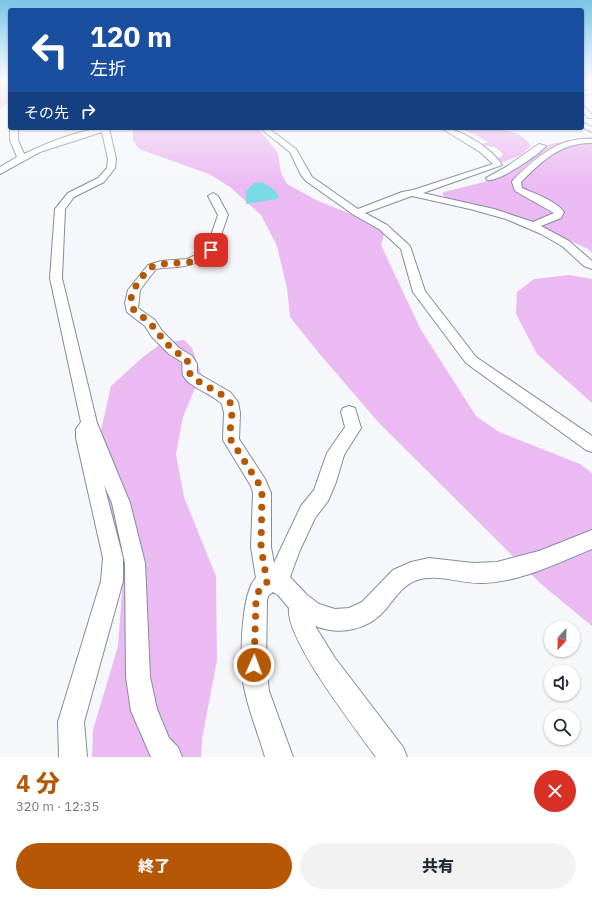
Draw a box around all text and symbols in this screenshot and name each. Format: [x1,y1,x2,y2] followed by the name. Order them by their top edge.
[90,18,172,55] text: 120 m
[24,24,76,76] icon: left
[90,57,126,80] text: 左折
[77,100,99,122] icon: right
[24,103,69,122] text: その先
[194,233,228,267] pin
[200,239,222,261] icon: arrive
[544,621,580,657] north arrow
[544,621,580,745] map controls
[233,644,275,686] position arrow
[544,665,580,701] button: sound
[544,709,580,745] button: search
[16,767,60,799] text: 4 分
[534,770,576,812] button: close
[16,798,99,815] text: 320 m · 12:35
[16,843,292,889] button: 終了
[300,843,576,889] button: 共有

